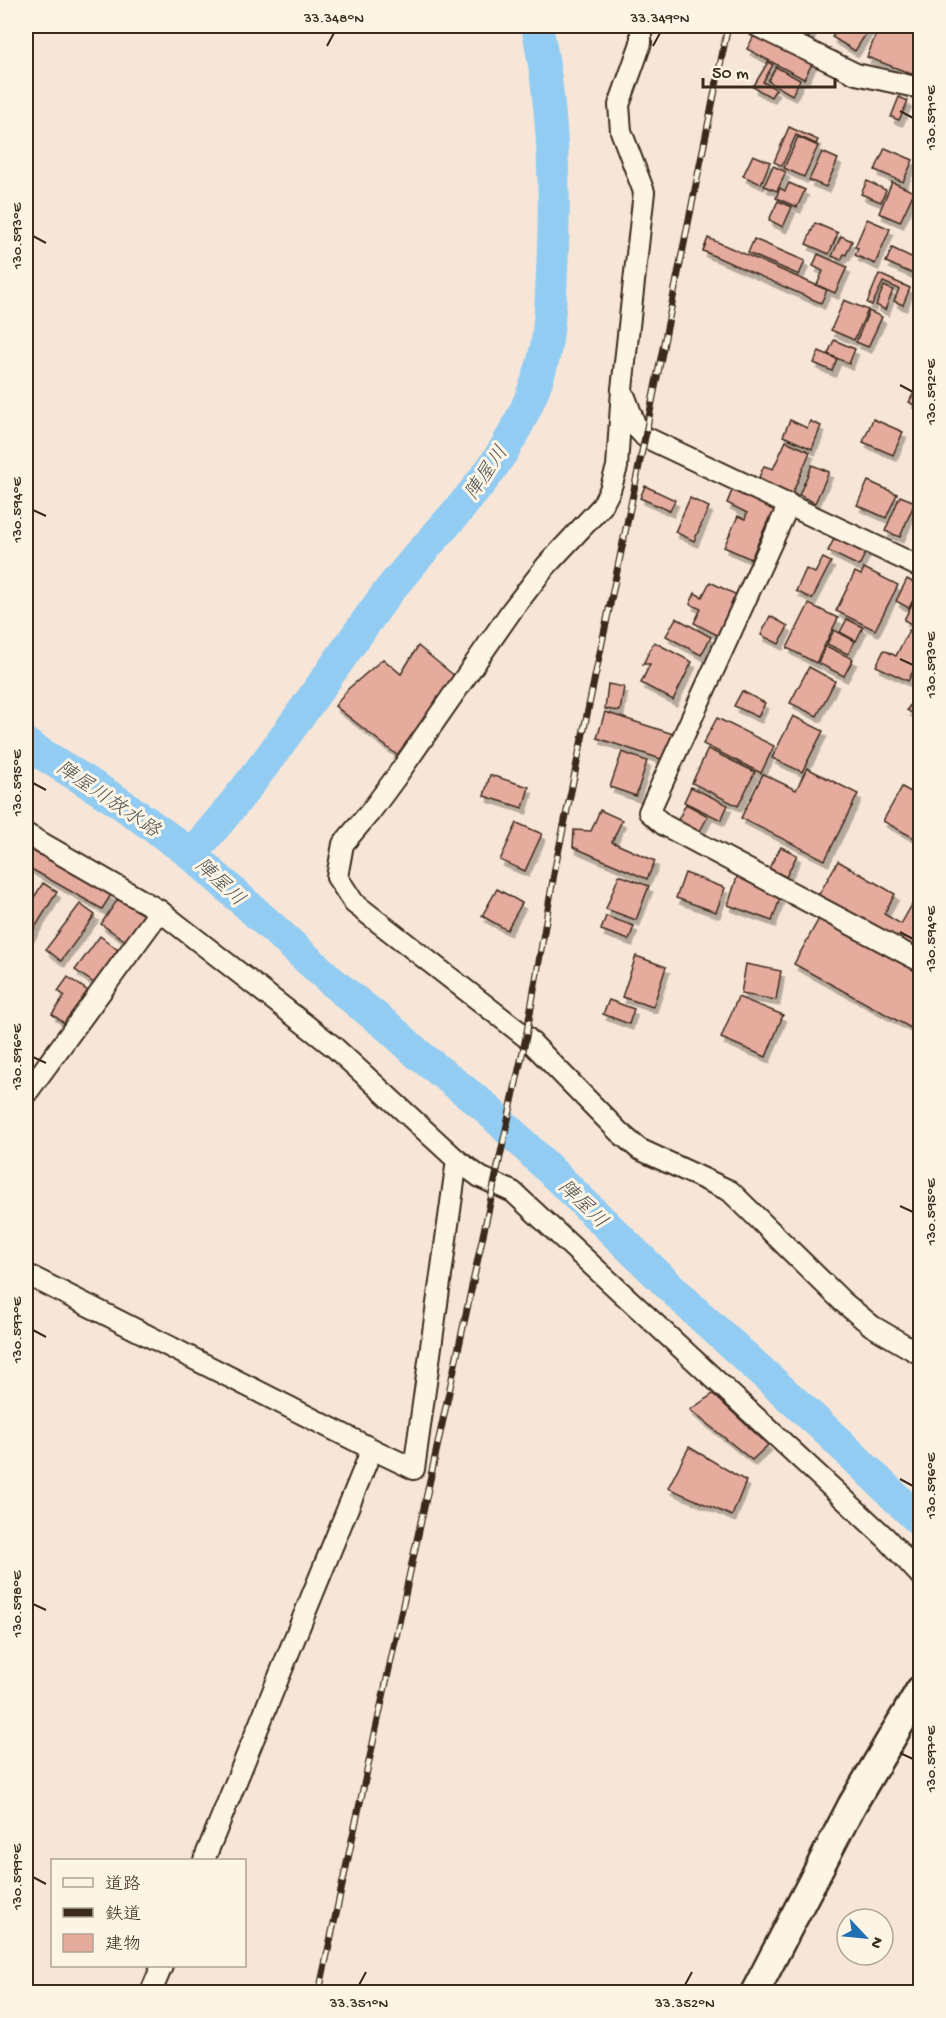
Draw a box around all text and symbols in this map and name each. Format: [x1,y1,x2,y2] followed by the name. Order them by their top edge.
[303,10,364,28] text: 33.348°N
[629,10,690,28] text: 33.349°N
[703,51,835,89] scale bar
[712,64,749,85] text: 50 m
[923,85,941,151] text: 130.591°E
[9,202,27,270] text: 130.593°E
[923,358,941,426] text: 130.592°E
[460,442,514,505] water label: 陣屋川
[9,477,27,544] text: 130.594°E
[923,631,941,699] text: 130.593°E
[9,749,27,817] text: 130.595°E
[51,756,165,845] water label: 陣屋川放水路
[189,853,250,912] water label: 陣屋川
[923,906,941,973] text: 130.594°E
[9,1023,27,1091] text: 130.596°E
[552,1175,613,1235] water label: 陣屋川
[923,1178,941,1246] text: 130.595°E
[9,1296,27,1364] text: 130.597°E
[923,1452,941,1520] text: 130.596°E
[9,1570,27,1638] text: 130.598°E
[923,1725,941,1793] text: 130.597°E
[9,1843,27,1911] text: 130.599°E
[51,1859,246,1967] legend
[105,1874,141,1896] text: 道路
[105,1904,141,1926] text: 鉄道
[835,1907,895,1967] north arrow
[864,1933,886,1951] text: N
[105,1934,141,1956] text: 建物
[329,1995,388,2013] text: 33.351°N
[654,1995,715,2013] text: 33.352°N

